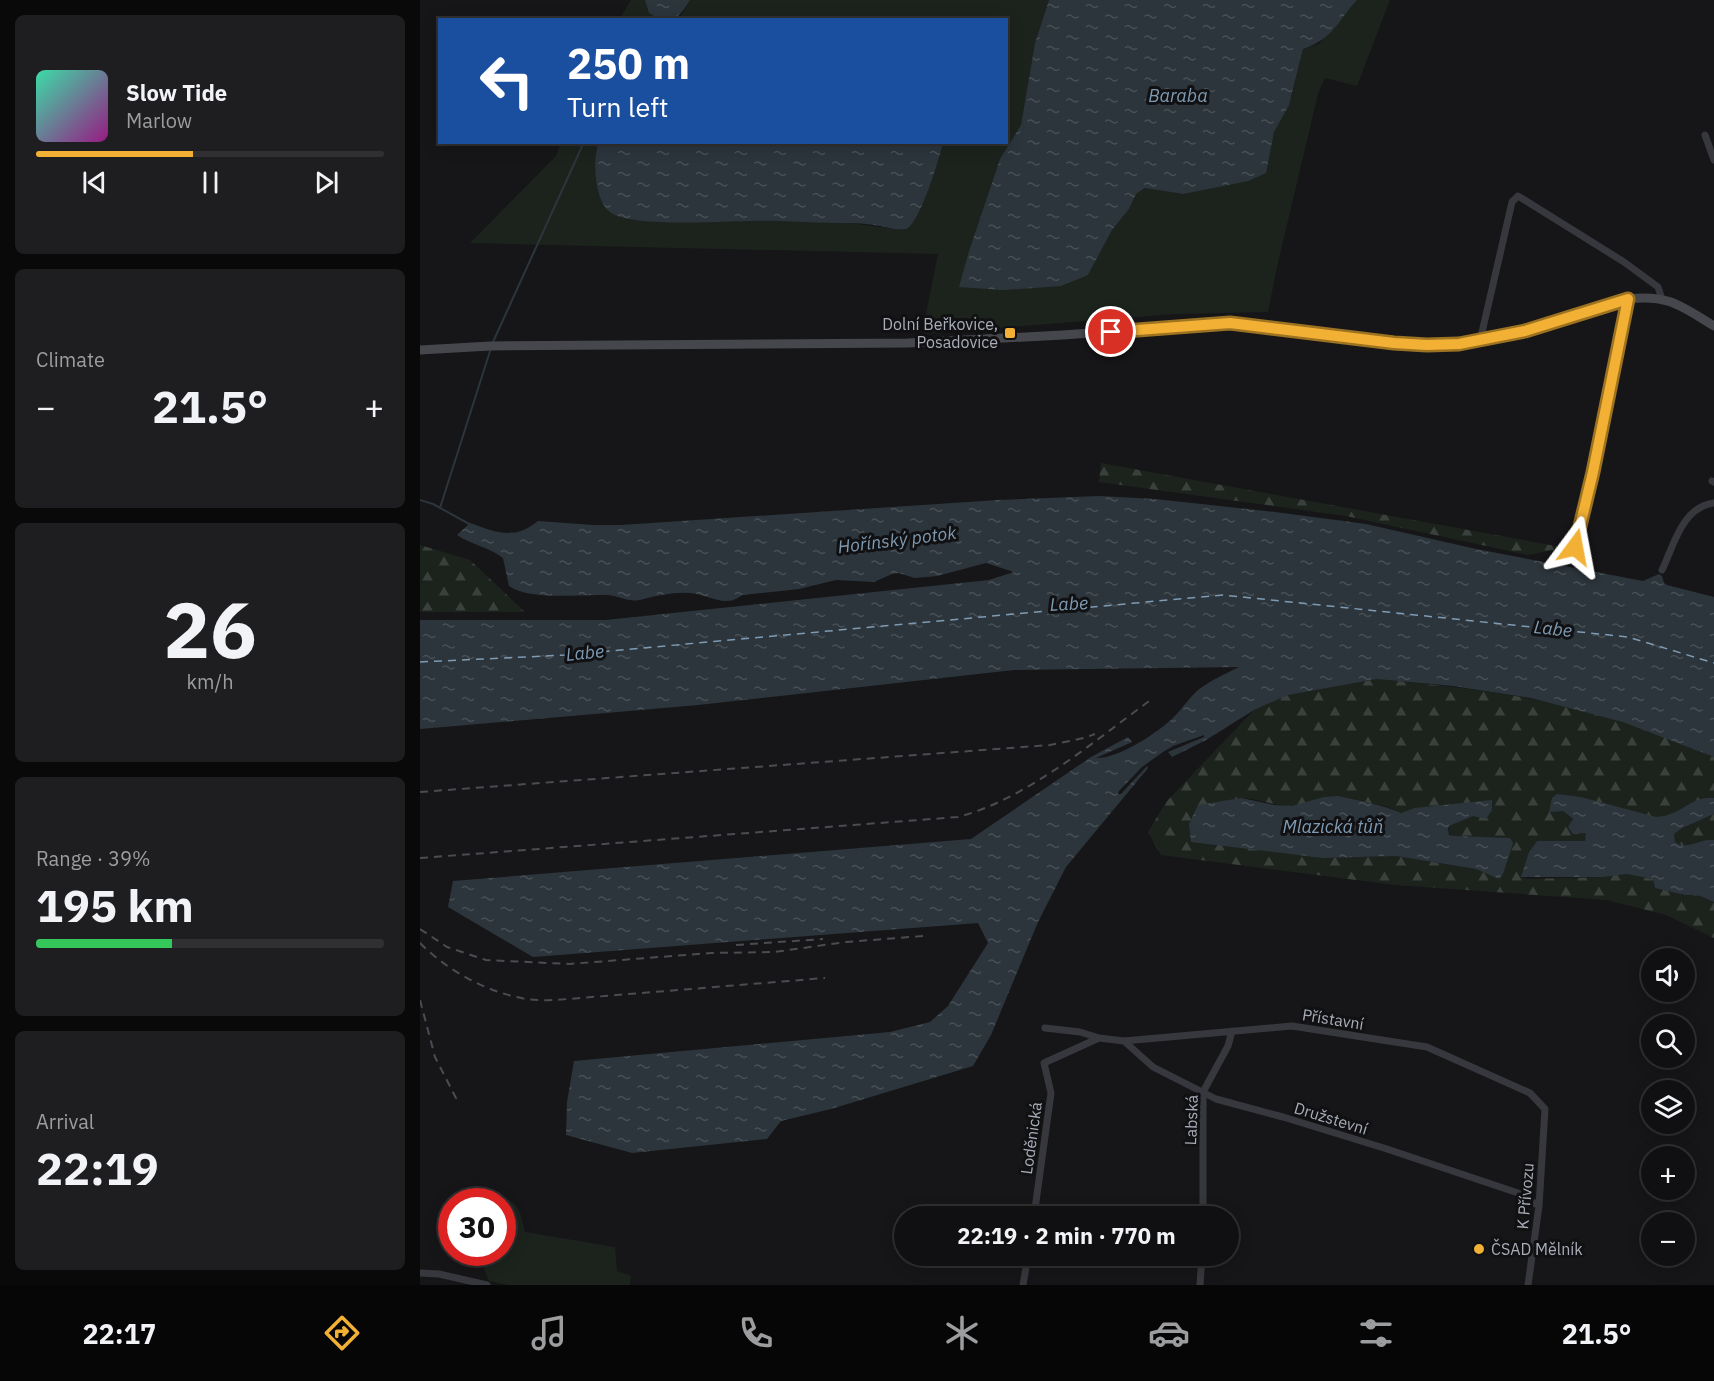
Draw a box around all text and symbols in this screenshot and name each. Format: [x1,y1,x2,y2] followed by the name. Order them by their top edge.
[567,36,690,91] text: 250 m
[468,42,546,120] icon: left
[126,78,227,107] text: Slow Tide
[1148,84,1208,107] water label: Baraba
[567,89,668,124] text: Turn left
[126,107,192,134] text: Marlow
[78,166,111,199] icon: previous
[194,166,227,199] icon: pause
[310,166,343,199] icon: next
[1085,306,1136,357] pin
[882,314,998,352] place label: Dolní Beřkovice, Posadovice
[1094,315,1127,348] icon: arrive
[1003,326,1017,340] marker: Dolní Beřkovice, Posadovice
[36,346,105,373] text: Climate
[152,377,268,435] text: 21.5°
[36,385,56,428] text: −
[364,385,384,428] text: +
[1543,515,1607,579] position arrow
[836,521,958,558] water label: Hořínský potok
[163,578,257,679] text: 26
[1049,591,1089,616] water label: Labe
[1533,615,1573,642] water label: Labe
[565,639,605,666] water label: Labe
[186,668,234,695] text: km/h
[1283,815,1383,838] water label: Mlazická tůň
[36,845,151,872] text: Range · 39%
[36,876,194,934] text: 195 km
[1641,948,1695,1266] map controls
[1641,948,1695,1002] button: sound
[1301,1004,1365,1034] street label: Přístavní
[1641,1014,1695,1068] button: search
[1641,1080,1695,1134] button: layers
[1180,1094,1202,1146] street label: Labská
[1292,1097,1370,1139] street label: Družstevní
[1016,1100,1046,1175] street label: Loděnická
[36,1108,94,1135] text: Arrival
[36,1139,159,1197] text: 22:19
[1641,1146,1695,1200] button: +
[1512,1162,1538,1230] street label: K Přívozu
[438,1188,516,1266] speed limit sign: 30
[1641,1212,1695,1266] button: −
[957,1221,1176,1250] text: 22:19 · 2 min · 770 m
[1491,1238,1583,1259] place label: ČSAD Mělník
[1472,1242,1486,1256] marker: ČSAD Mělník
[321,1312,363,1354] icon: directions
[528,1312,570,1354] icon: music
[735,1312,777,1354] icon: phone
[941,1312,983,1354] icon: climate
[1148,1312,1190,1354] icon: car
[1355,1312,1397,1354] icon: filters
[82,1316,156,1351] text: 22:17
[1562,1316,1631,1351] text: 21.5°

